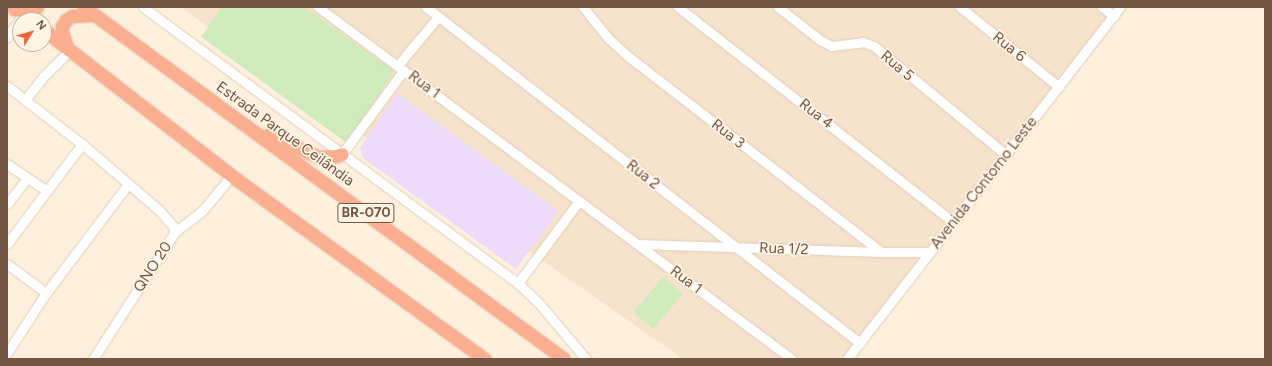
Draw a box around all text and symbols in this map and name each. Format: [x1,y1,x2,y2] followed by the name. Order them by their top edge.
[12,12,52,52] north arrow
[33,18,49,32] text: N
[989,28,1029,66] street label: Rua 6
[877,47,917,85] street label: Rua 5
[404,67,444,103] street label: Rua 1
[212,78,358,190] street label: Estrada Parque Ceilândia
[795,95,837,133] street label: Rua 4
[927,113,1041,253] street label: Avenida Contorno Leste
[708,115,748,153] street label: Rua 3
[623,156,663,194] street label: Rua 2
[337,201,395,225] road number: BR-070
[130,238,176,296] street label: QNO 20
[759,239,809,259] street label: Rua 1/2
[666,262,706,298] street label: Rua 1

